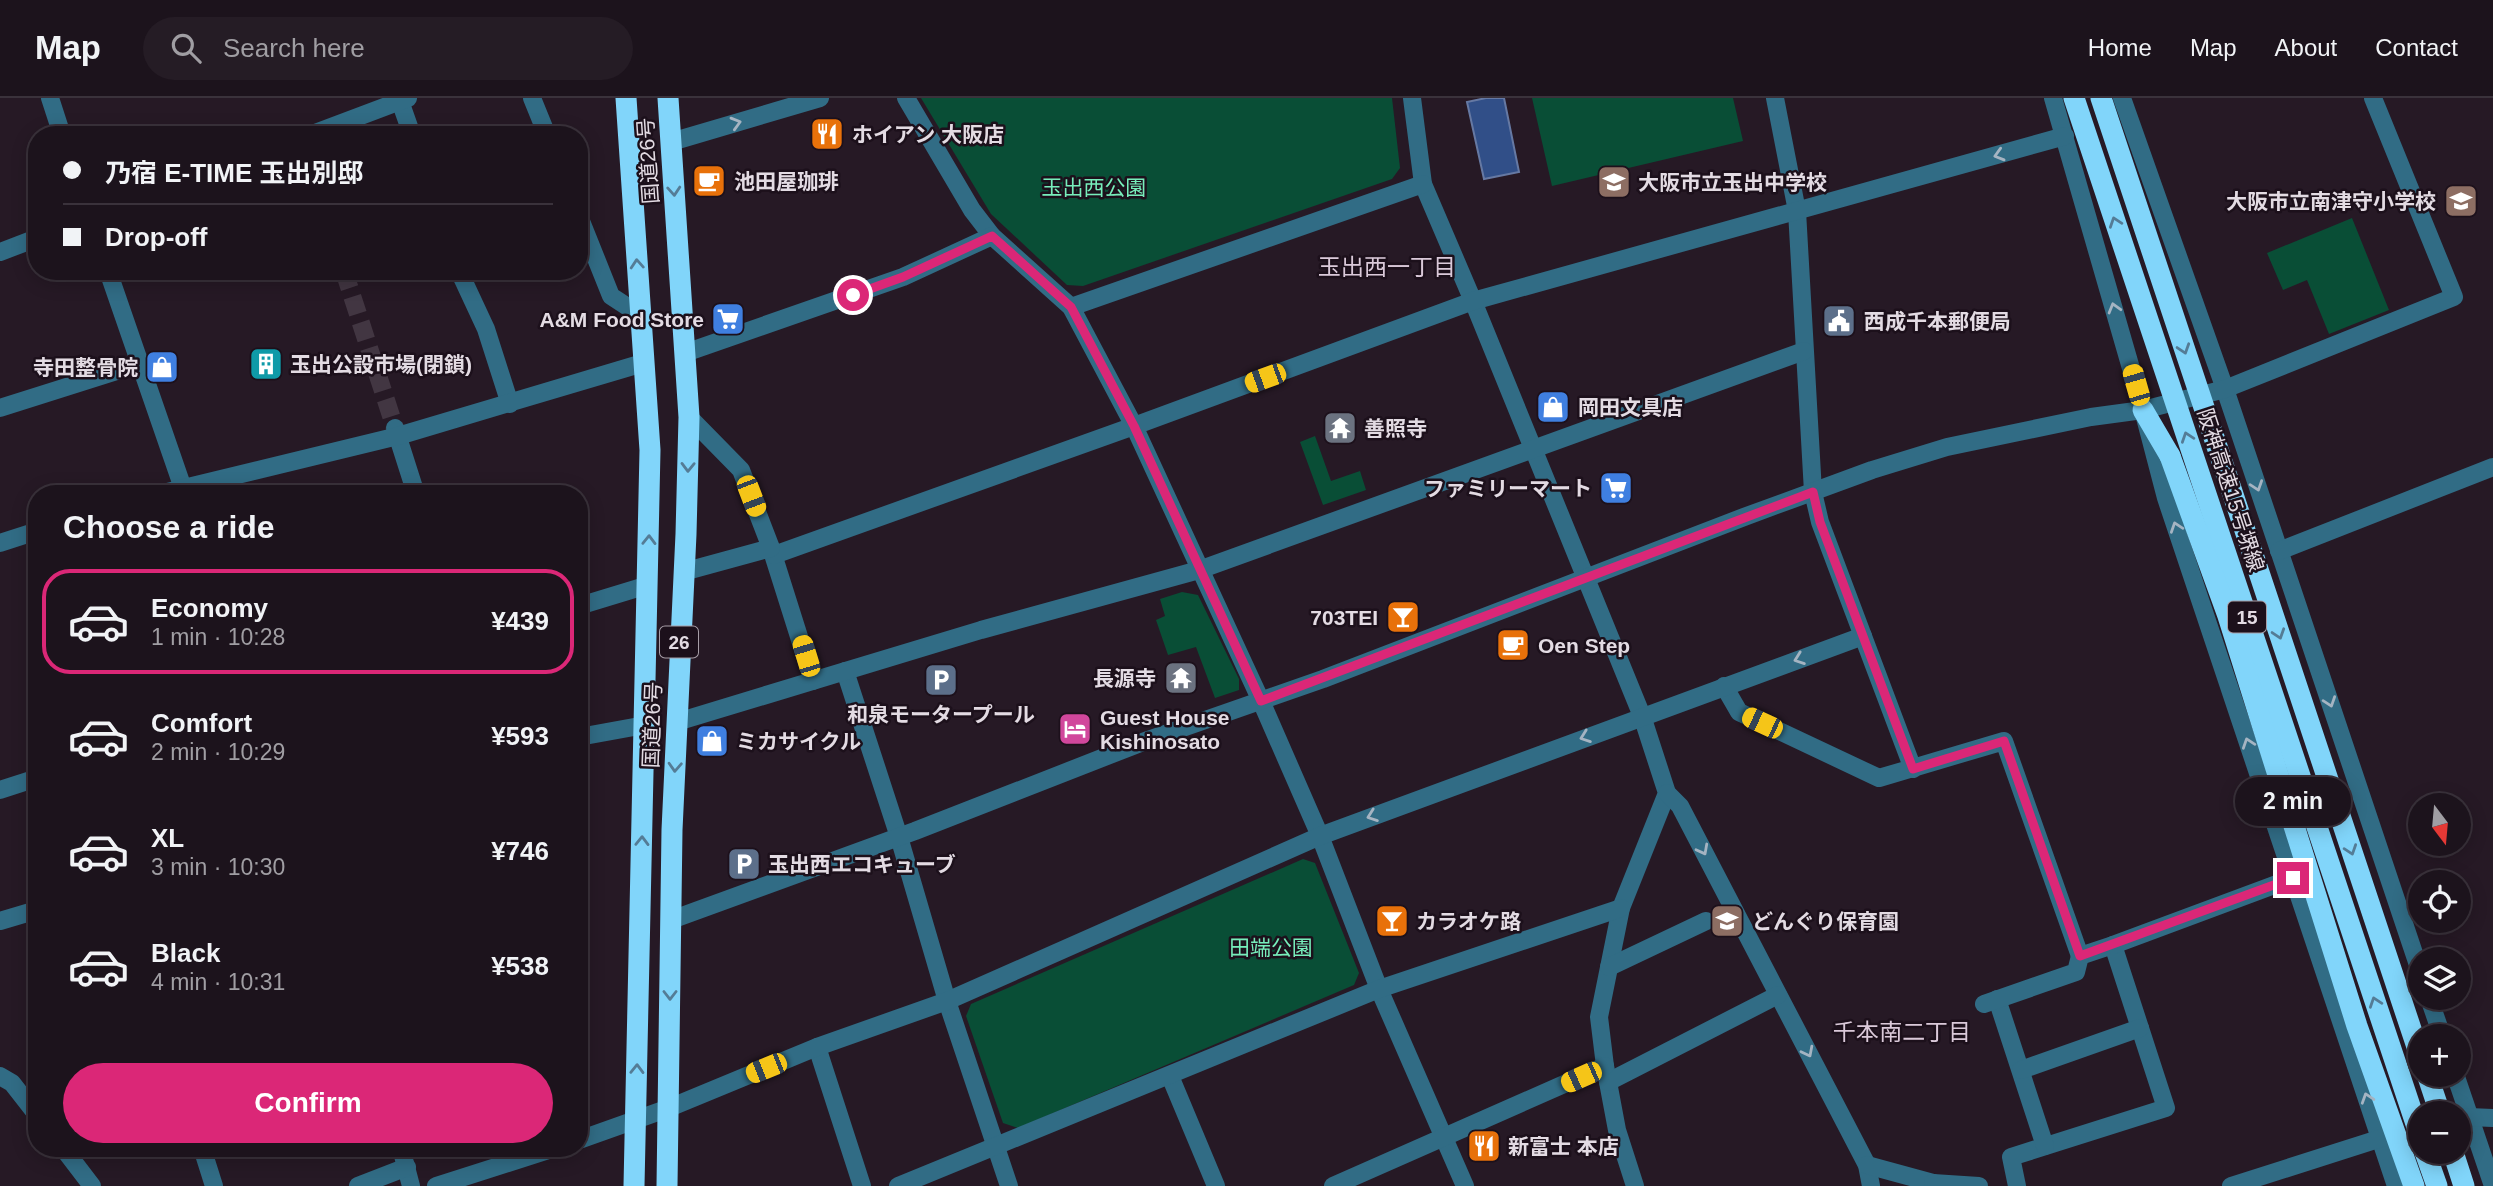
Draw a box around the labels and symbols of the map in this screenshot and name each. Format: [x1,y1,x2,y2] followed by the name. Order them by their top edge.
[808,115,846,153] restaurant icon: ホイアン 大阪店
[730,116,742,131] one-way arrow
[634,117,662,205] street label: 国道26号
[852,123,1004,146] place label: ホイアン 大阪店
[1994,146,2006,161] one-way arrow
[690,162,728,200] cafe icon: 池田屋珈琲
[1595,163,1633,201] school or university icon: 大阪市立玉出中学校
[734,170,839,193] place label: 池田屋珈琲
[1638,171,1827,194] place label: 大阪市立玉出中学校
[1042,176,1147,199] park label: 玉出西公園
[2442,182,2480,220] school or university icon: 大阪市立南津守小学校
[666,185,681,196] one-way arrow
[2226,190,2436,213] place label: 大阪市立南津守小学校
[2109,216,2123,228] one-way arrow
[1318,254,1456,280] district label: 玉出西一丁目
[629,259,644,270] one-way arrow
[837,279,869,311] route start
[709,300,747,338] supermarket icon: A&M Food Store
[1820,302,1858,340] public building icon: 西成千本郵便局
[2108,302,2122,314] one-way arrow
[540,308,704,331] place label: A&M Food Store
[1864,310,2011,333] place label: 西成千本郵便局
[2176,342,2190,354] one-way arrow
[247,345,285,383] building icon: 玉出公設市場(閉鎖)
[143,348,181,386] shop icon: 寺田整骨院
[290,353,472,376] place label: 玉出公設市場(閉鎖)
[33,356,138,379] place label: 寺田整骨院
[1242,361,1289,395] car
[2121,362,2152,408] car
[1534,388,1572,426] shop icon: 岡田文具店
[1578,396,1683,419] place label: 岡田文具店
[2194,405,2268,575] street label: 阪神高速15号堺線
[1321,409,1359,447] temple icon: 善照寺
[1364,417,1427,440] place label: 善照寺
[2181,432,2195,444] one-way arrow
[680,461,695,472] one-way arrow
[1597,469,1635,507] supermarket icon: ファミリーマート
[734,473,769,519] car
[1424,477,1592,500] place label: ファミリーマート
[2249,480,2264,492] one-way arrow
[2170,521,2184,534] one-way arrow
[641,535,656,546] one-way arrow
[1384,598,1422,636] bar icon: 703TEI
[2228,602,2266,632] road number: 15
[1310,606,1378,629] place label: 703TEI
[660,626,698,657] road number: 26
[1494,626,1532,664] cafe icon: Oen Step
[2271,628,2285,640] one-way arrow
[790,633,823,679] car
[1538,634,1630,657] place label: Oen Step
[1793,651,1805,665] one-way arrow
[1162,659,1200,697] temple icon: 長源寺
[922,661,960,699] parking icon: 和泉モータープール
[1093,667,1156,690] place label: 長源寺
[639,681,665,769] street label: 国道26号
[2322,695,2336,708] one-way arrow
[847,703,1035,726] place label: 和泉モータープール
[1739,705,1786,741] car
[1100,706,1230,753] place label: Guest House Kishinosato
[1056,710,1094,748] hotel icon: Guest House Kishinosato
[693,722,731,760] shop icon: ミカサイクル
[1579,729,1591,743] one-way arrow
[736,730,861,753] place label: ミカサイクル
[2242,737,2256,749] one-way arrow
[667,762,682,773] one-way arrow
[2235,776,2351,826] callout: 2 min
[2408,793,2471,856] north arrow
[1366,808,1378,822] one-way arrow
[634,836,650,846] one-way arrow
[1694,843,1708,855] one-way arrow
[2343,844,2357,856] one-way arrow
[725,845,763,883] parking icon: 玉出西エコキューブ
[768,853,956,876] place label: 玉出西エコキューブ
[2277,862,2309,894] route end
[1373,902,1411,940] bar icon: カラオケ路
[1708,902,1746,940] school or university icon: どんぐり保育園
[1416,910,1521,933] place label: カラオケ路
[1752,910,1899,933] place label: どんぐり保育園
[1229,936,1313,959] park label: 田端公園
[662,990,678,1000] one-way arrow
[2369,996,2383,1009] one-way arrow
[1833,1019,1971,1045] district label: 千本南二丁目
[1800,1044,1813,1057] one-way arrow
[743,1050,790,1086] car
[1558,1059,1605,1095] car
[629,1063,645,1074] one-way arrow
[2361,1092,2375,1105] one-way arrow
[1465,1127,1503,1165] restaurant icon: 新富士 本店
[1508,1135,1619,1158] place label: 新富士 本店

